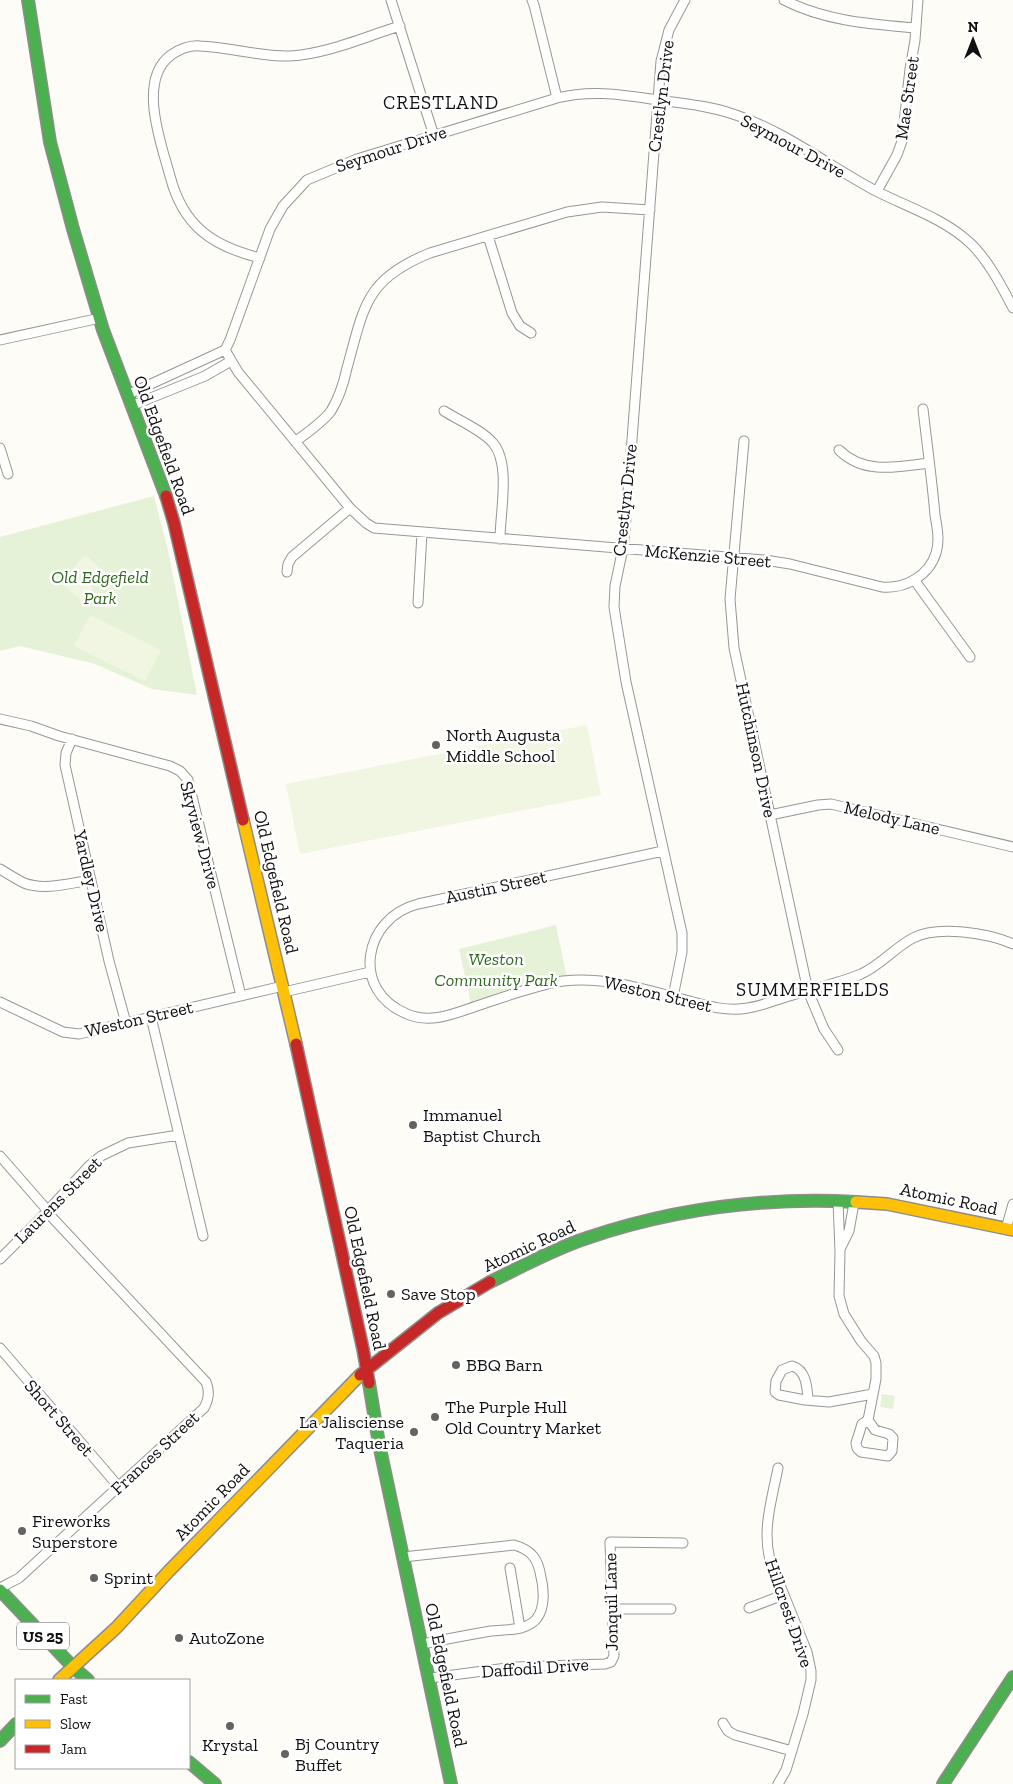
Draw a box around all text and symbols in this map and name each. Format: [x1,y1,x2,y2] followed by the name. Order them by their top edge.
[948,15,998,65] north arrow
[968,19,979,36] text: N
[643,39,679,153] street label: Crestlyn Drive
[890,54,924,141] street label: Mae Street
[383,91,499,114] district label: CRESTLAND
[737,109,849,183] street label: Seymour Drive
[333,121,449,177] street label: Seymour Drive
[129,372,199,518] street label: Old Edgefield Road
[608,443,642,557] street label: Crestlyn Drive
[644,540,772,573] street label: McKenzie Street
[51,566,149,609] park label: Old Edgefield Park
[731,680,781,820] street label: Hutchinson Drive
[446,724,561,767] place label: North Augusta Middle School
[430,739,442,751] marker: North Augusta Middle School
[175,779,225,891] street label: Skyview Drive
[842,796,942,840] street label: Melody Lane
[249,808,303,956] street label: Old Edgefield Road
[68,827,113,934] street label: Yardley Drive
[443,865,549,908] street label: Austin Street
[434,948,558,991] park label: Weston Community Park
[602,971,714,1017] street label: Weston Street
[736,978,890,1001] district label: SUMMERFIELDS
[83,996,195,1042] street label: Weston Street
[423,1104,541,1147] place label: Immanuel Baptist Church
[407,1119,419,1131] marker: Immanuel Baptist Church
[10,1152,106,1248] street label: Laurens Street
[898,1178,1000,1220] street label: Atomic Road
[339,1204,391,1352] street label: Old Edgefield Road
[479,1215,579,1277] street label: Atomic Road
[401,1283,476,1305] place label: Save Stop
[385,1288,397,1300] marker: Save Stop
[466,1354,543,1376] place label: BBQ Barn
[450,1359,462,1371] marker: BBQ Barn
[20,1375,99,1461] street label: Short Street
[445,1396,601,1439] place label: The Purple Hull Old Country Market
[106,1406,204,1500] street label: Frances Street
[299,1411,404,1454] place label: La Jalisciense Taqueria
[429,1411,441,1423] marker: The Purple Hull Old Country Market
[408,1426,420,1438] marker: La Jalisciense Taqueria
[170,1459,254,1545] street label: Atomic Road
[32,1510,117,1553] place label: Fireworks Superstore
[16,1525,28,1537] marker: Fireworks Superstore
[599,1553,623,1651] street label: Jonquil Lane
[760,1556,818,1670] street label: Hillcrest Drive
[104,1567,153,1589] place label: Sprint
[88,1572,100,1584] marker: Sprint
[420,1601,472,1749] street label: Old Edgefield Road
[17,1622,69,1650] road number: US 25
[189,1627,264,1649] place label: AutoZone
[173,1632,185,1644] marker: AutoZone
[481,1653,589,1683] street label: Daffodil Drive
[15,1679,190,1769] legend
[60,1690,88,1708] text: Fast
[60,1715,92,1733] text: Slow
[224,1720,236,1732] marker: Krystal
[295,1733,380,1776] place label: Bj Country Buffet
[202,1734,258,1756] place label: Krystal
[60,1740,87,1758] text: Jam
[279,1748,291,1760] marker: Bj Country Buffet

